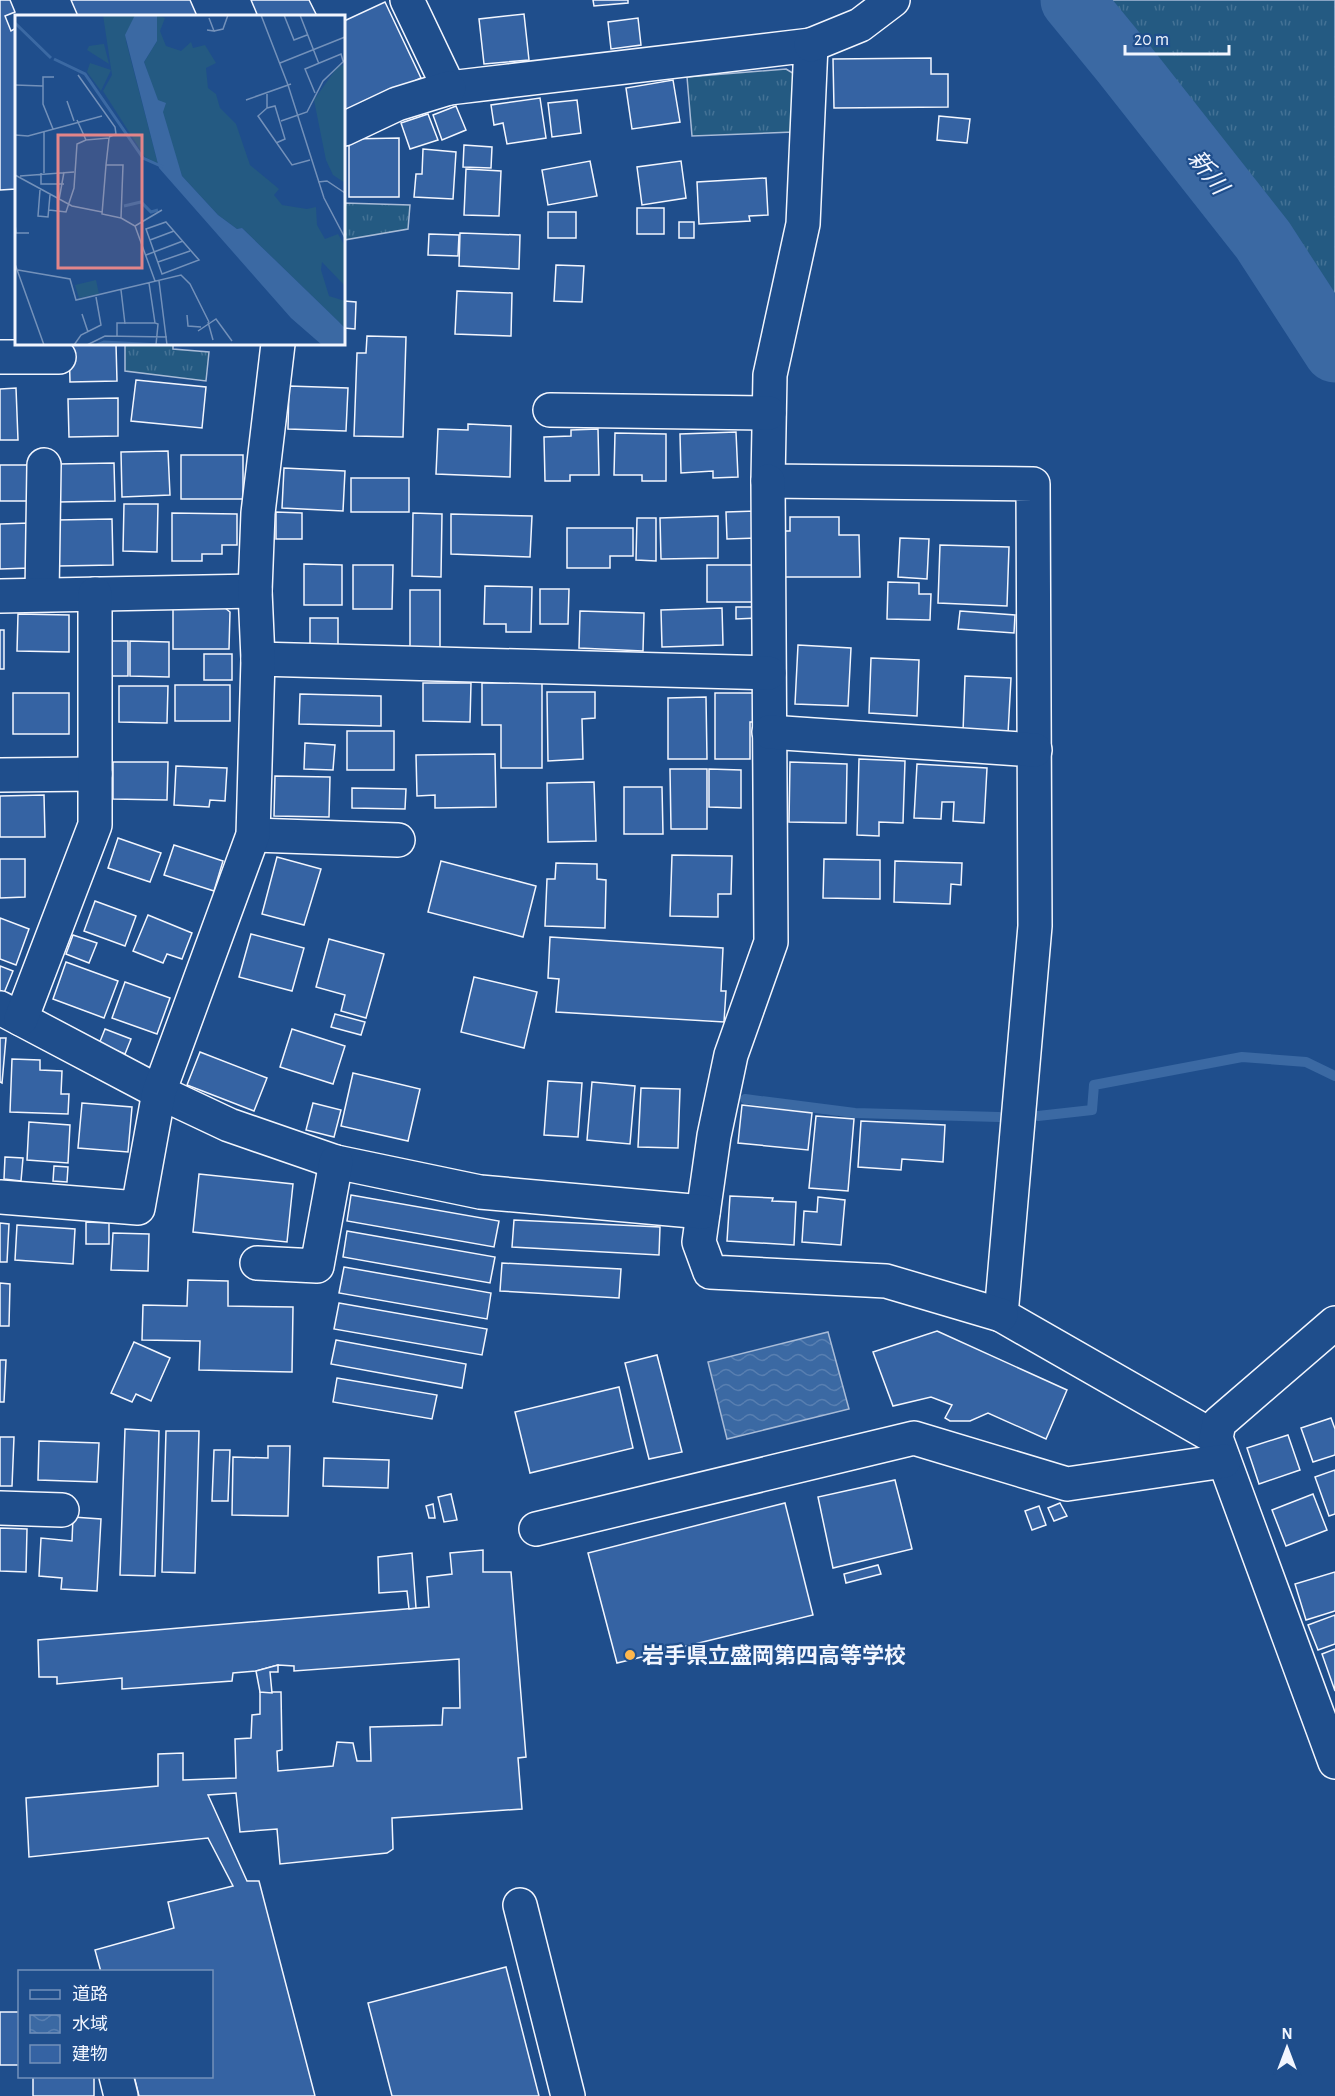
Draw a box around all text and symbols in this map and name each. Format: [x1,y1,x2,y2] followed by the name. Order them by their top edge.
[15,15,345,345] inset map
[1125,18,1228,56] scale bar
[1134,31,1169,49] text: 20 m
[1183,145,1235,201] water label: 新川
[642,1644,906,1667] place label: 岩手県立盛岡第四高等学校
[623,1648,637,1662] marker: 岩手県立盛岡第四高等学校
[18,1970,213,2078] legend
[72,1984,108,2004] text: 道路
[72,2015,108,2034] text: 水域
[1257,2018,1317,2078] north arrow
[1281,2026,1293,2042] text: N
[72,2044,108,2064] text: 建物

